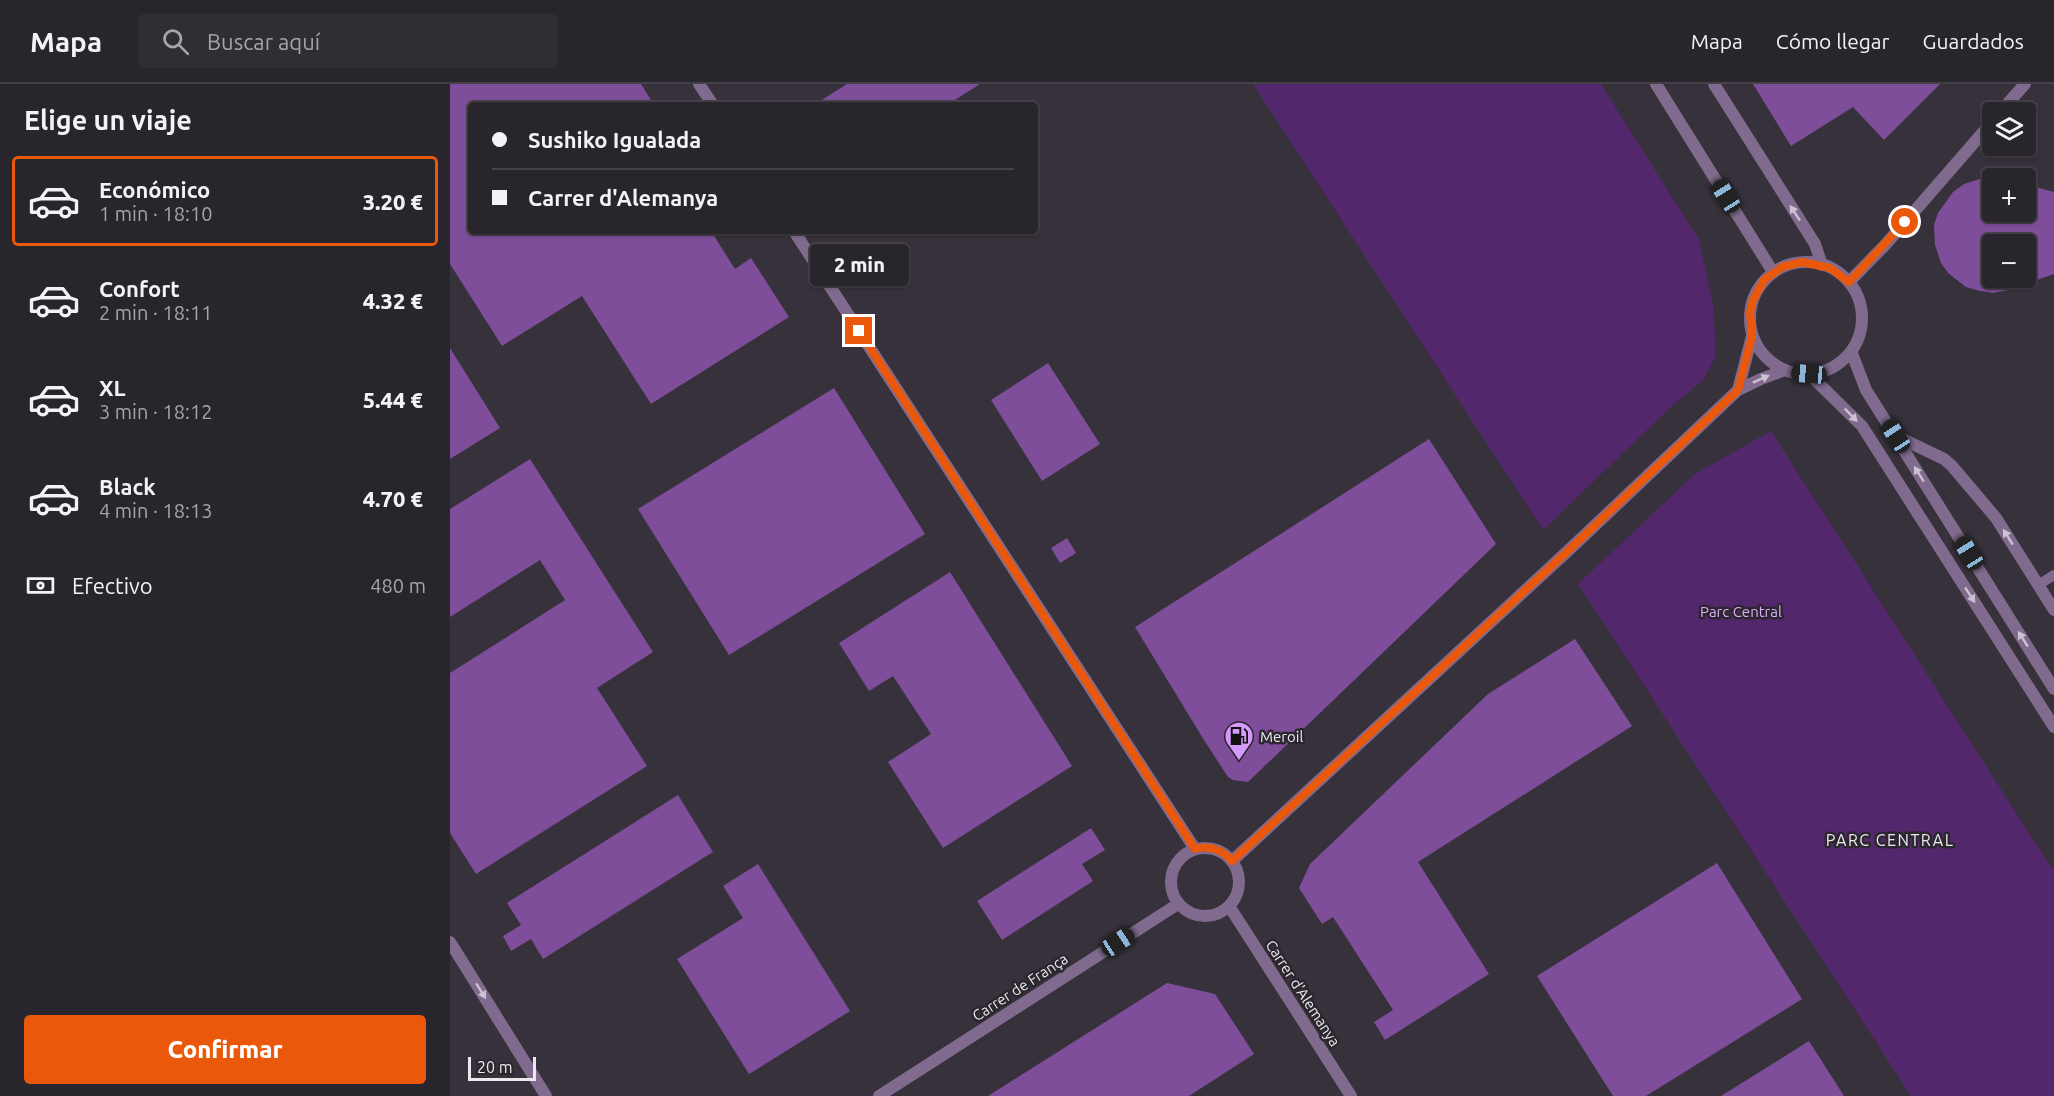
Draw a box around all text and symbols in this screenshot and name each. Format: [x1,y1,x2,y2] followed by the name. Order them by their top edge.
[138,14,558,68] search box
[159,25,192,58] icon: search
[30,26,102,57] text: Mapa
[207,29,320,54] text: Buscar aquí
[1691,29,1743,53] text: Mapa
[1776,29,1890,53] text: Cómo llegar
[1923,29,2024,53] text: Guardados
[1982,102,2036,288] map controls
[1982,102,2036,156] button: layers
[24,105,192,135] text: Elige un viaje
[528,127,701,152] text: Sushiko Igualada
[1982,168,2036,222] button: +
[27,174,81,228] icon: car
[1709,176,1743,216] car
[99,177,210,202] text: Económico
[528,185,718,210] text: Carrer d'Alemanya
[363,189,423,214] text: 3.20 €
[99,202,213,225] text: 1 min · 18:10
[1789,206,1801,222] one-way arrow
[1891,208,1918,235] route start
[1982,234,2036,288] button: −
[810,244,908,286] callout: 2 min
[834,253,885,276] text: 2 min
[27,273,81,327] icon: car
[99,276,180,301] text: Confort
[363,288,423,313] text: 4.32 €
[99,301,213,324] text: 2 min · 18:11
[845,317,872,344] route end
[1790,363,1828,385] car
[27,372,81,426] icon: car
[99,375,126,400] text: XL
[1752,375,1769,384] one-way arrow
[363,387,423,412] text: 5.44 €
[99,400,213,423] text: 3 min · 18:12
[1844,408,1858,423] one-way arrow
[1879,416,1913,456] car
[1914,466,1925,482] one-way arrow
[27,471,81,525] icon: car
[99,474,156,499] text: Black
[363,486,423,511] text: 4.70 €
[99,499,213,522] text: 4 min · 18:13
[2002,529,2013,545] one-way arrow
[1952,533,1986,573] car
[24,569,57,602] icon: cash
[72,573,153,598] text: Efectivo
[370,574,426,597] text: 480 m
[1964,587,1975,603] one-way arrow
[1700,603,1782,620] park label: Parc Central
[2017,631,2028,647] one-way arrow
[1223,720,1255,762] fuel station icon: Meroil
[1260,728,1303,745] place label: Meroil
[1826,831,1954,849] district label: PARC CENTRAL
[1098,925,1138,959] car
[1262,937,1344,1049] street label: Carrer d'Alemanya
[969,950,1071,1024] street label: Carrer de França
[475,983,486,999] one-way arrow
[24,1015,426,1084] button: Confirmar
[468,1054,536,1082] scale bar
[477,1058,513,1076] text: 20 m

